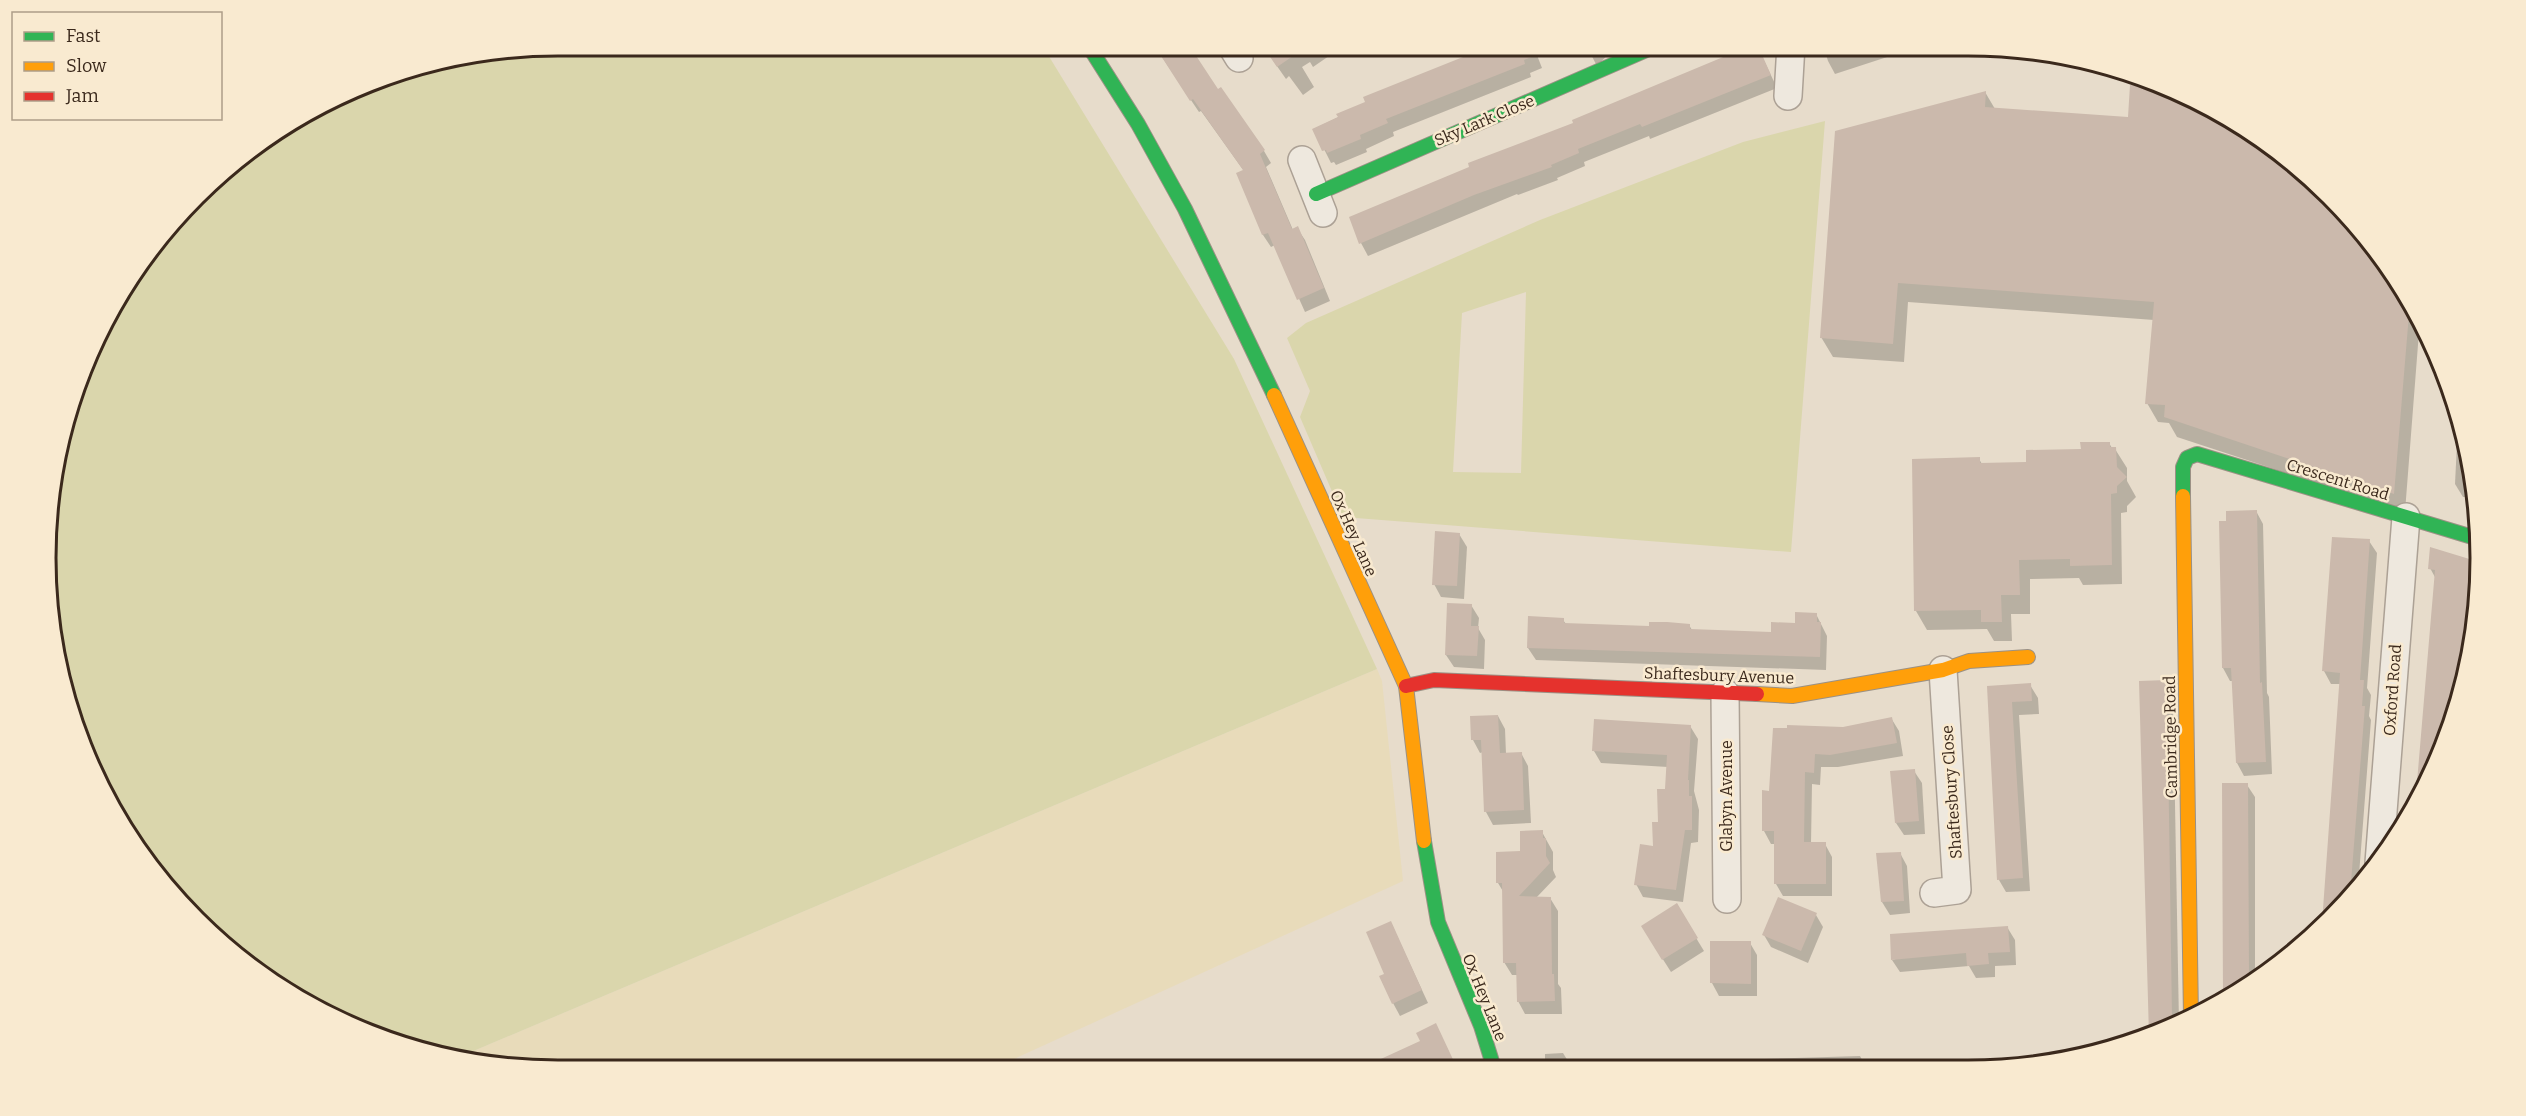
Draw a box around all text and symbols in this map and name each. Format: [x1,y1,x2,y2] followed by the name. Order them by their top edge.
[12,12,222,120] legend
[66,25,101,47] text: Fast
[66,55,107,77] text: Slow
[65,85,99,107] text: Jam
[1431,91,1537,150] street label: Sky Lark Close
[2284,455,2392,504] street label: Crescent Road
[1326,487,1381,579] street label: Ox Hey Lane
[2380,643,2405,736] street label: Oxford Road
[1643,663,1794,688] street label: Shaftesbury Avenue
[2160,675,2181,798] street label: Cambridge Road
[1937,724,1966,860] street label: Shaftesbury Close
[1717,740,1736,852] street label: Glabyn Avenue
[1458,951,1511,1044] street label: Ox Hey Lane

